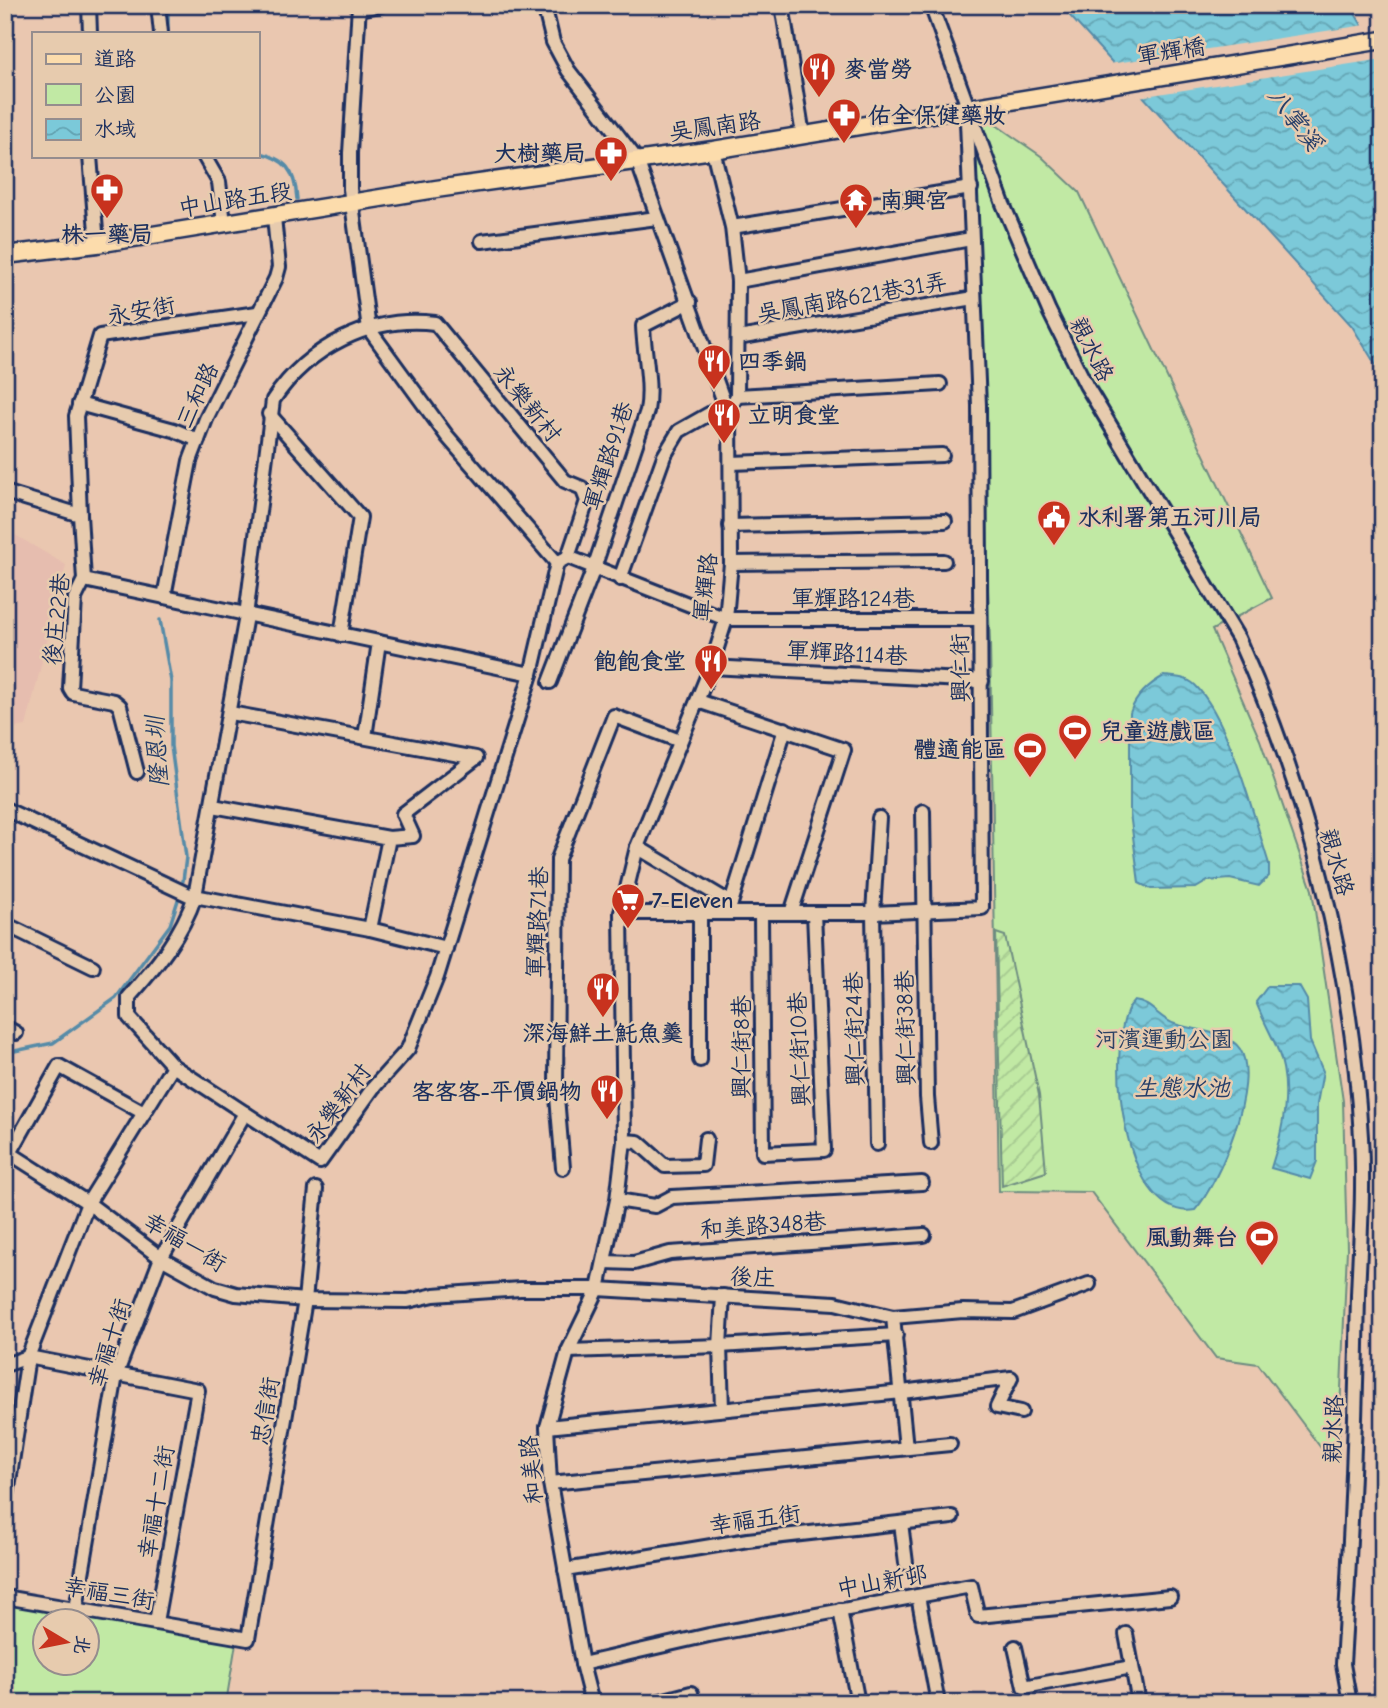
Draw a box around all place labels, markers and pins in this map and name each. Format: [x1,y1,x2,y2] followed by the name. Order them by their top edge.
[800,50,838,99] restaurant icon: 麥當勞
[844,56,913,83] place label: 麥當勞
[825,96,863,145] pharmacy icon: 佑全保健藥妝
[868,102,1006,129] place label: 佑全保健藥妝
[592,134,630,183] pharmacy icon: 大樹藥局
[494,140,586,167] place label: 大樹藥局
[88,171,126,220] pharmacy icon: 株一藥局
[837,181,875,230] temple icon: 南興宮
[880,187,949,214] place label: 南興宮
[61,221,153,248] place label: 株一藥局
[695,342,733,391] restaurant icon: 四季鍋
[738,348,807,375] place label: 四季鍋
[705,396,743,445] restaurant icon: 立明食堂
[748,402,840,429] place label: 立明食堂
[1035,498,1073,547] public building icon: 水利署第五河川局
[1078,504,1262,531] place label: 水利署第五河川局
[692,642,730,691] restaurant icon: 飽飽食堂
[594,648,686,675] place label: 飽飽食堂
[1056,712,1094,761] sports icon: 兒童遊戲區
[1100,718,1215,745] place label: 兒童遊戲區
[1011,730,1049,779] sports icon: 體適能區
[914,736,1006,763] place label: 體適能區
[609,881,647,930] supermarket icon: 7-Eleven
[652,887,733,914] place label: 7-Eleven
[584,970,622,1019] restaurant icon: 深海鮮土魠魚羹
[523,1020,684,1047] place label: 深海鮮土魠魚羹
[588,1072,626,1121] restaurant icon: 客客客-平價鍋物
[412,1078,582,1105] place label: 客客客-平價鍋物
[1243,1218,1281,1267] sports icon: 風動舞台
[1146,1224,1238,1251] place label: 風動舞台

